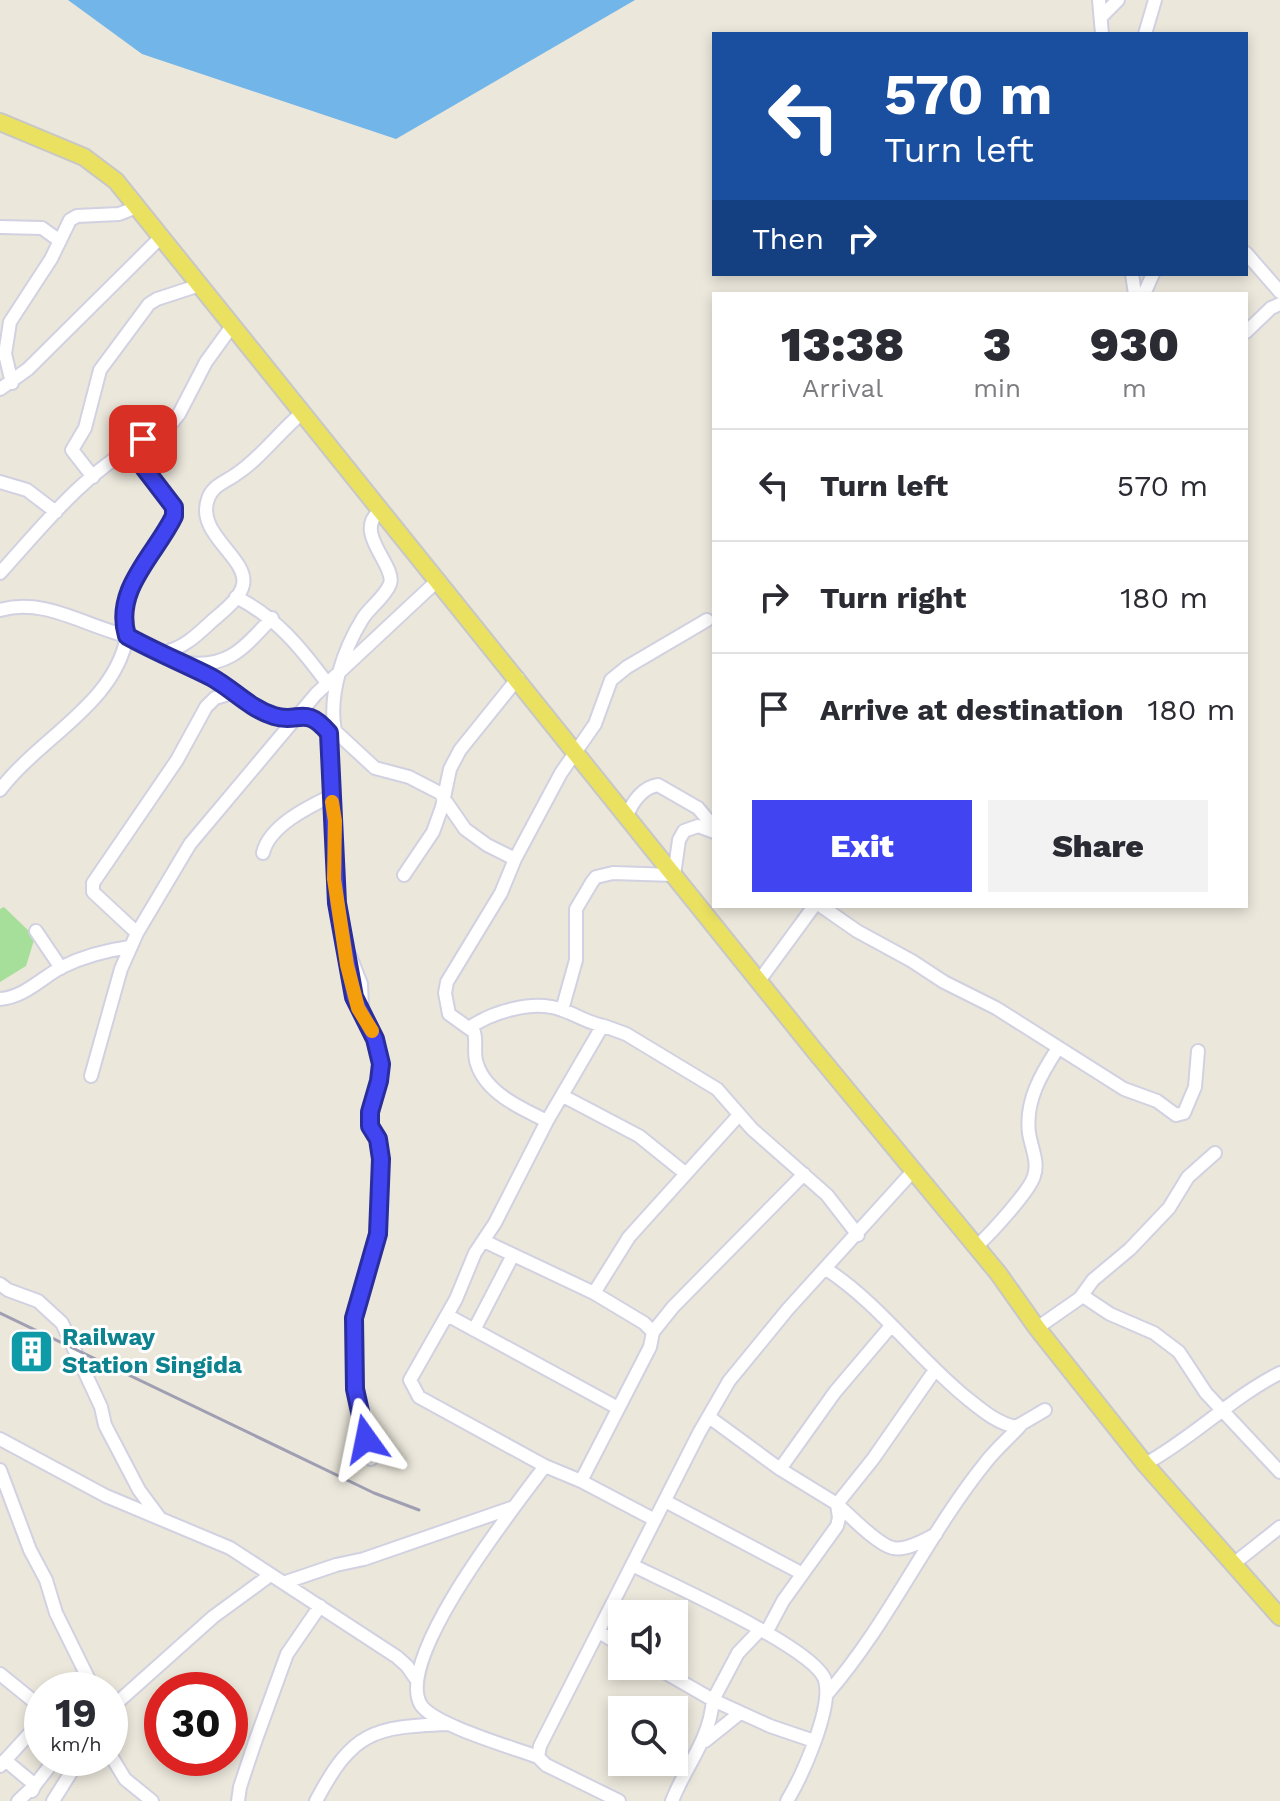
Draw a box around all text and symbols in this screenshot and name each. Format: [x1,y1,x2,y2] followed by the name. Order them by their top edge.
[884,62,1052,128] text: 570 m
[752,64,856,168] icon: left
[884,129,1034,171] text: Turn left
[840,216,884,260] icon: right
[752,221,824,256] text: Then
[781,316,904,373] text: 13:38
[983,316,1011,373] text: 3
[1090,316,1179,373] text: 930
[802,373,883,403] text: Arrival
[973,373,1021,403] text: min
[1122,373,1147,403] text: m
[109,405,177,473] pin
[121,417,165,461] icon: arrive
[752,463,796,507] icon: left
[820,468,948,503] text: Turn left
[1117,468,1208,503] text: 570 m
[752,575,796,619] icon: right
[820,580,966,615] text: Turn right
[1120,580,1208,615] text: 180 m
[752,687,796,731] icon: arrive
[820,692,1124,727] text: Arrive at destination
[1148,692,1235,727] text: 180 m
[752,800,972,892] button: Exit
[988,800,1208,892] button: Share
[62,1323,242,1379] place label: Railway Station Singida
[7,1327,55,1375] building icon: Railway Station Singida
[324,1397,408,1481] position arrow
[608,1600,688,1776] map controls
[608,1600,688,1680] button: sound
[144,1672,248,1776] speed limit sign: 30
[55,1690,97,1737] text: 19
[608,1696,688,1776] button: search
[50,1732,102,1756] text: km/h

